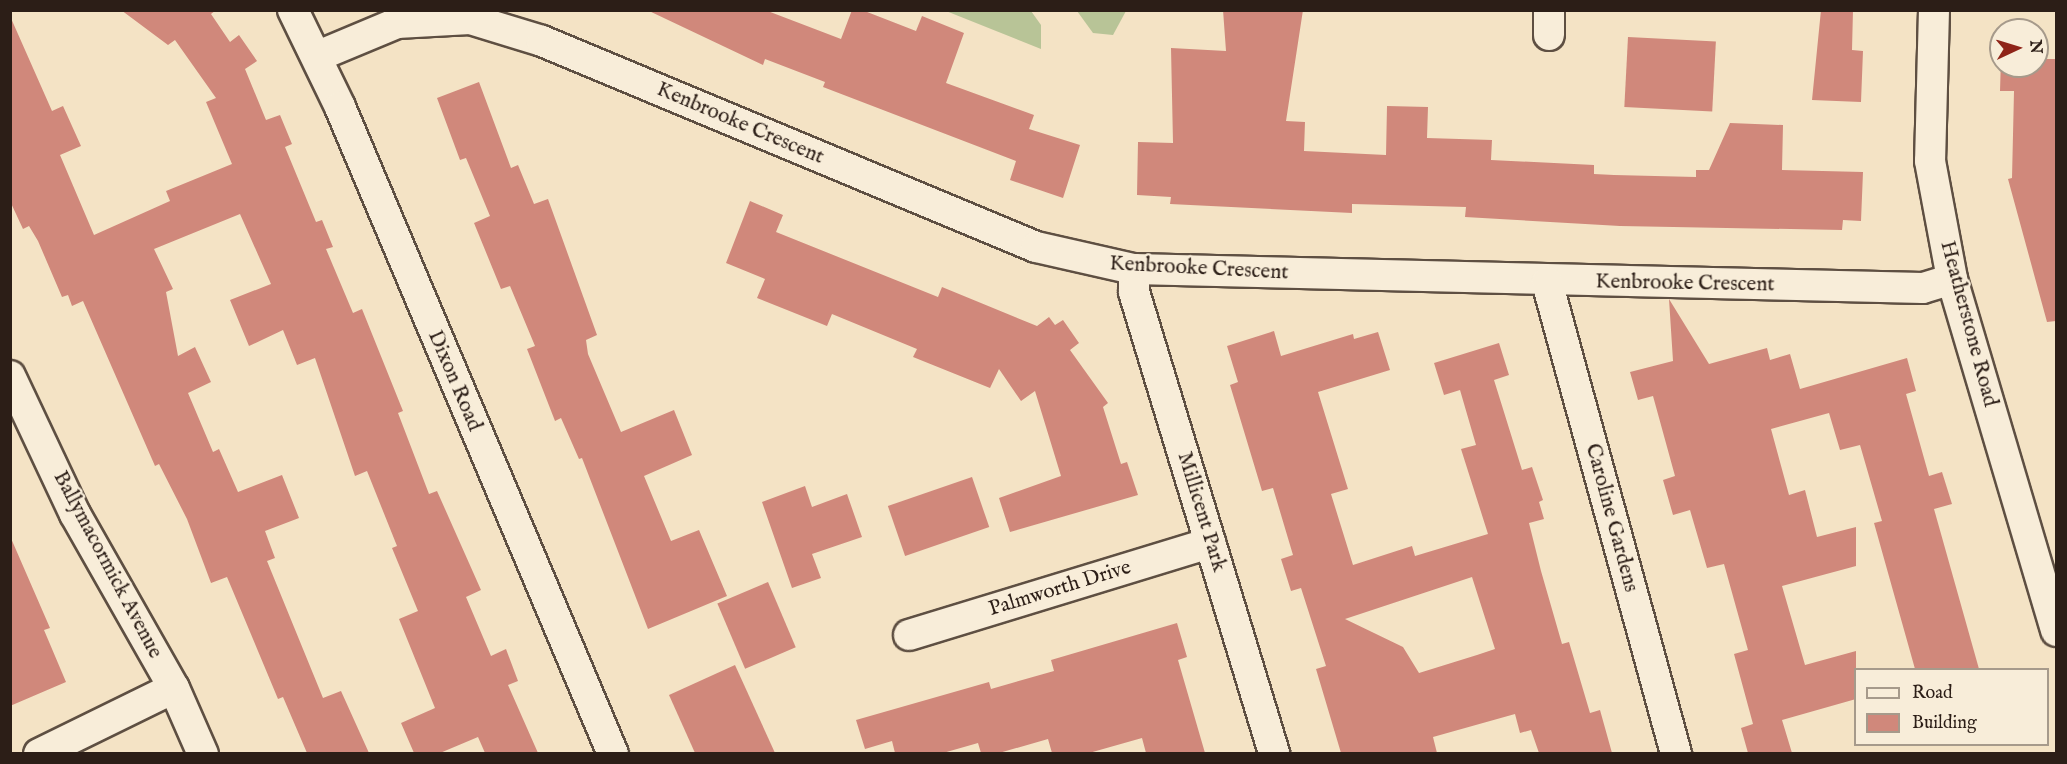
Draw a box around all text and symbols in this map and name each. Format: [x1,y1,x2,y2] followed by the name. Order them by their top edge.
[1989,18,2049,78] north arrow
[2025,39,2045,54] text: N
[653,77,827,171] street label: Kenbrooke Crescent
[1934,238,2002,410] street label: Heatherstone Road
[1109,252,1289,286] street label: Kenbrooke Crescent
[1595,270,1775,298] street label: Kenbrooke Crescent
[422,327,486,435] street label: Dixon Road
[1579,441,1643,595] street label: Caroline Gardens
[1171,449,1231,575] street label: Millicent Park
[47,467,167,663] street label: Ballymacormick Avenue
[986,555,1134,623] street label: Palmworth Drive
[1854,668,2049,746] legend
[1912,682,1953,705] text: Road
[1912,712,1977,735] text: Building

